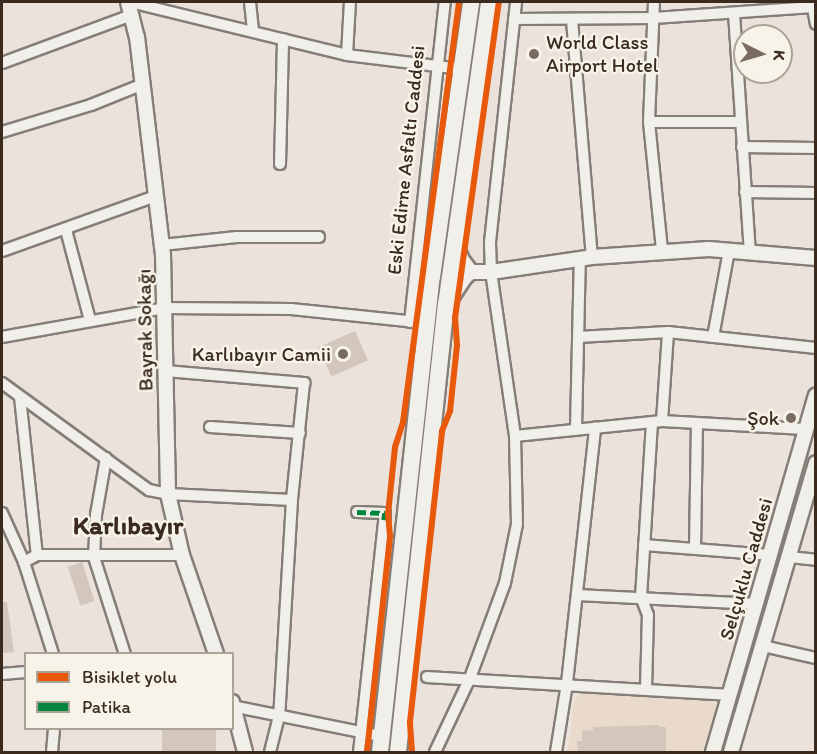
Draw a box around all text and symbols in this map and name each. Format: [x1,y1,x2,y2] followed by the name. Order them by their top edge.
[733,24,793,84] north arrow
[546,30,658,77] place label: World Class Airport Hotel
[382,44,430,276] street label: Eski Edirne Asfaltı Caddesi
[527,47,541,61] marker: World Class Airport Hotel
[770,50,789,61] text: K
[132,269,158,391] street label: Bayrak Sokağı
[191,342,331,366] place label: Karlıbayır Camii
[336,347,350,361] marker: Karlıbayır Camii
[747,406,779,430] place label: Şok
[784,411,798,425] marker: Şok
[714,495,778,643] street label: Selçuklu Caddesi
[73,510,183,542] district label: Karlıbayır
[24,652,234,730] legend
[82,666,177,688] text: Bisiklet yolu
[82,696,131,718] text: Patika

